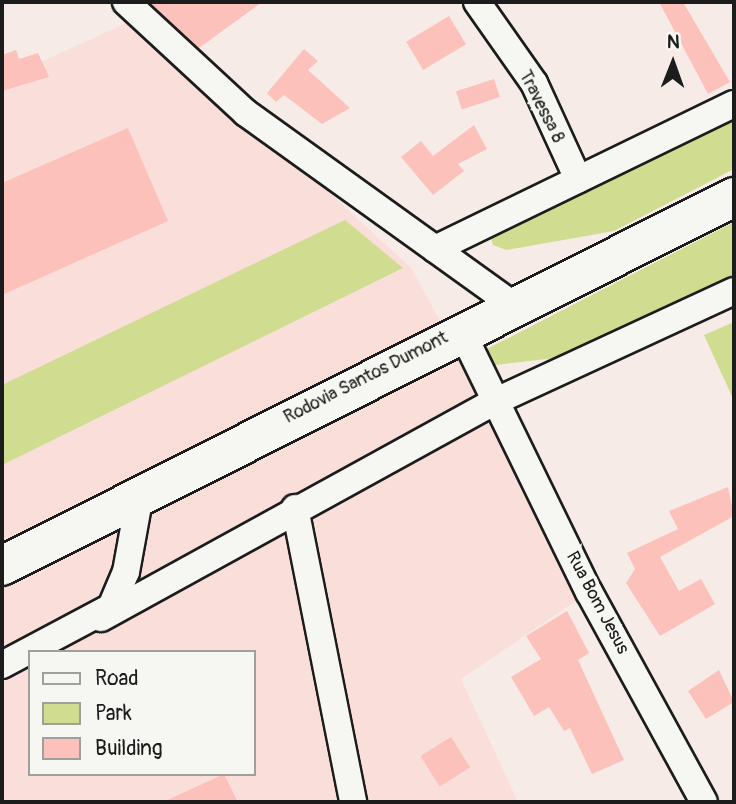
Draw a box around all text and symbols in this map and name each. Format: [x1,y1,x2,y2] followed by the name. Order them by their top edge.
[638,28,708,98] north arrow
[667,30,680,54] text: N
[514,67,568,147] street label: Travessa 8
[280,327,452,429] street label: Rodovia Santos Dumont
[561,548,633,658] street label: Rua Bom Jesus
[28,650,256,776] legend
[95,665,139,692] text: Road
[95,700,132,727] text: Park
[95,735,162,762] text: Building

